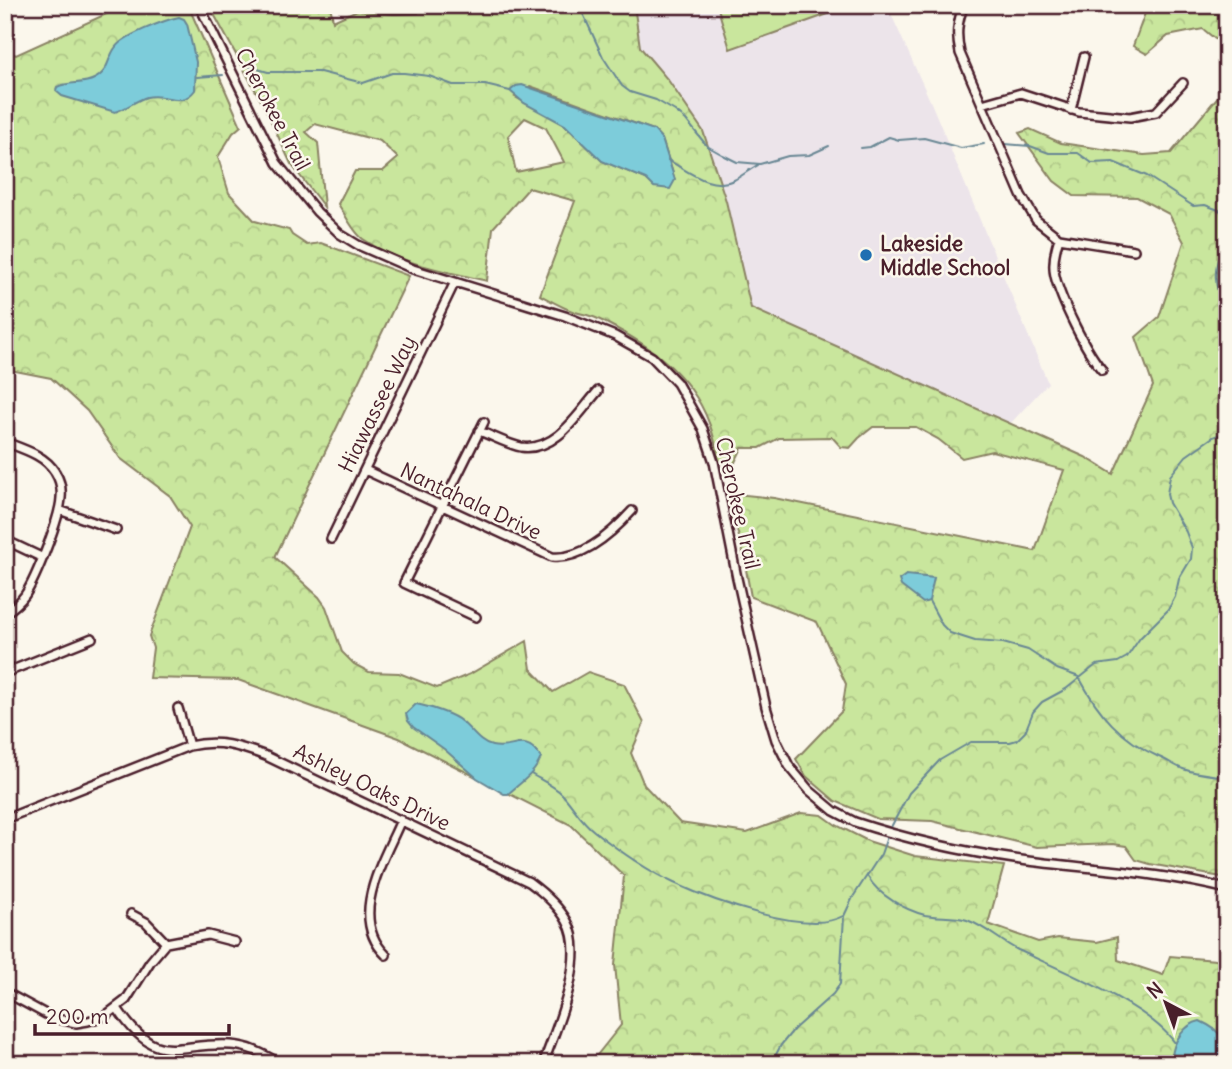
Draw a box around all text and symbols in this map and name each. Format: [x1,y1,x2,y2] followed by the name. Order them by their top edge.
[229,43,317,175] street label: Cherokee Trail
[880,230,1010,281] place label: Lakeside Middle School
[858,247,874,263] marker: Lakeside Middle School
[332,331,422,477] street label: Hiawassee Way
[710,434,766,572] street label: Cherokee Trail
[396,456,546,546] street label: Nantahala Drive
[289,737,455,837] street label: Ashley Oaks Drive
[1130,968,1200,1038] north arrow
[1142,977,1168,1004] text: N
[35,992,229,1036] scale bar
[46,1003,109,1030] text: 200 m

